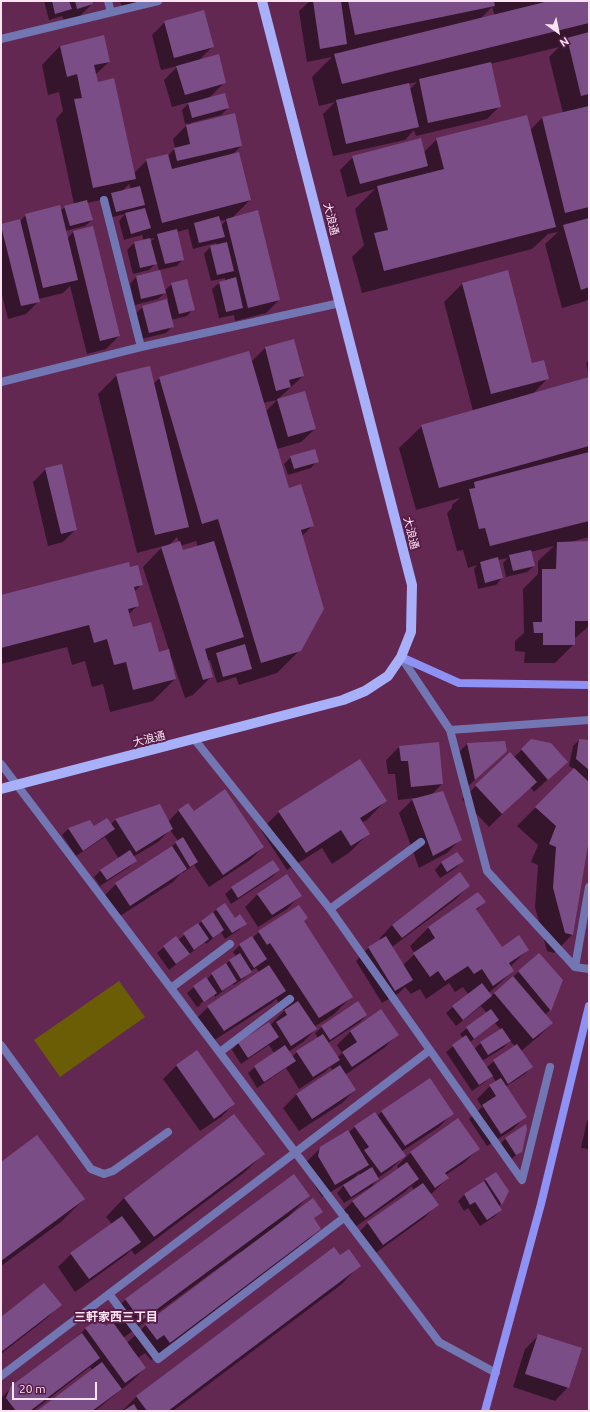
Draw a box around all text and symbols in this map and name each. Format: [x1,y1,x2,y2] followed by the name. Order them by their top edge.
[538,12,578,52] north arrow
[558,35,571,49] text: N
[321,201,341,237] street label: 大浪通
[401,515,421,551] street label: 大浪通
[131,729,167,749] street label: 大浪通
[74,1310,158,1324] district label: 三軒家西三丁目
[14,1374,99,1400] scale bar
[19,1382,46,1395] text: 20 m

